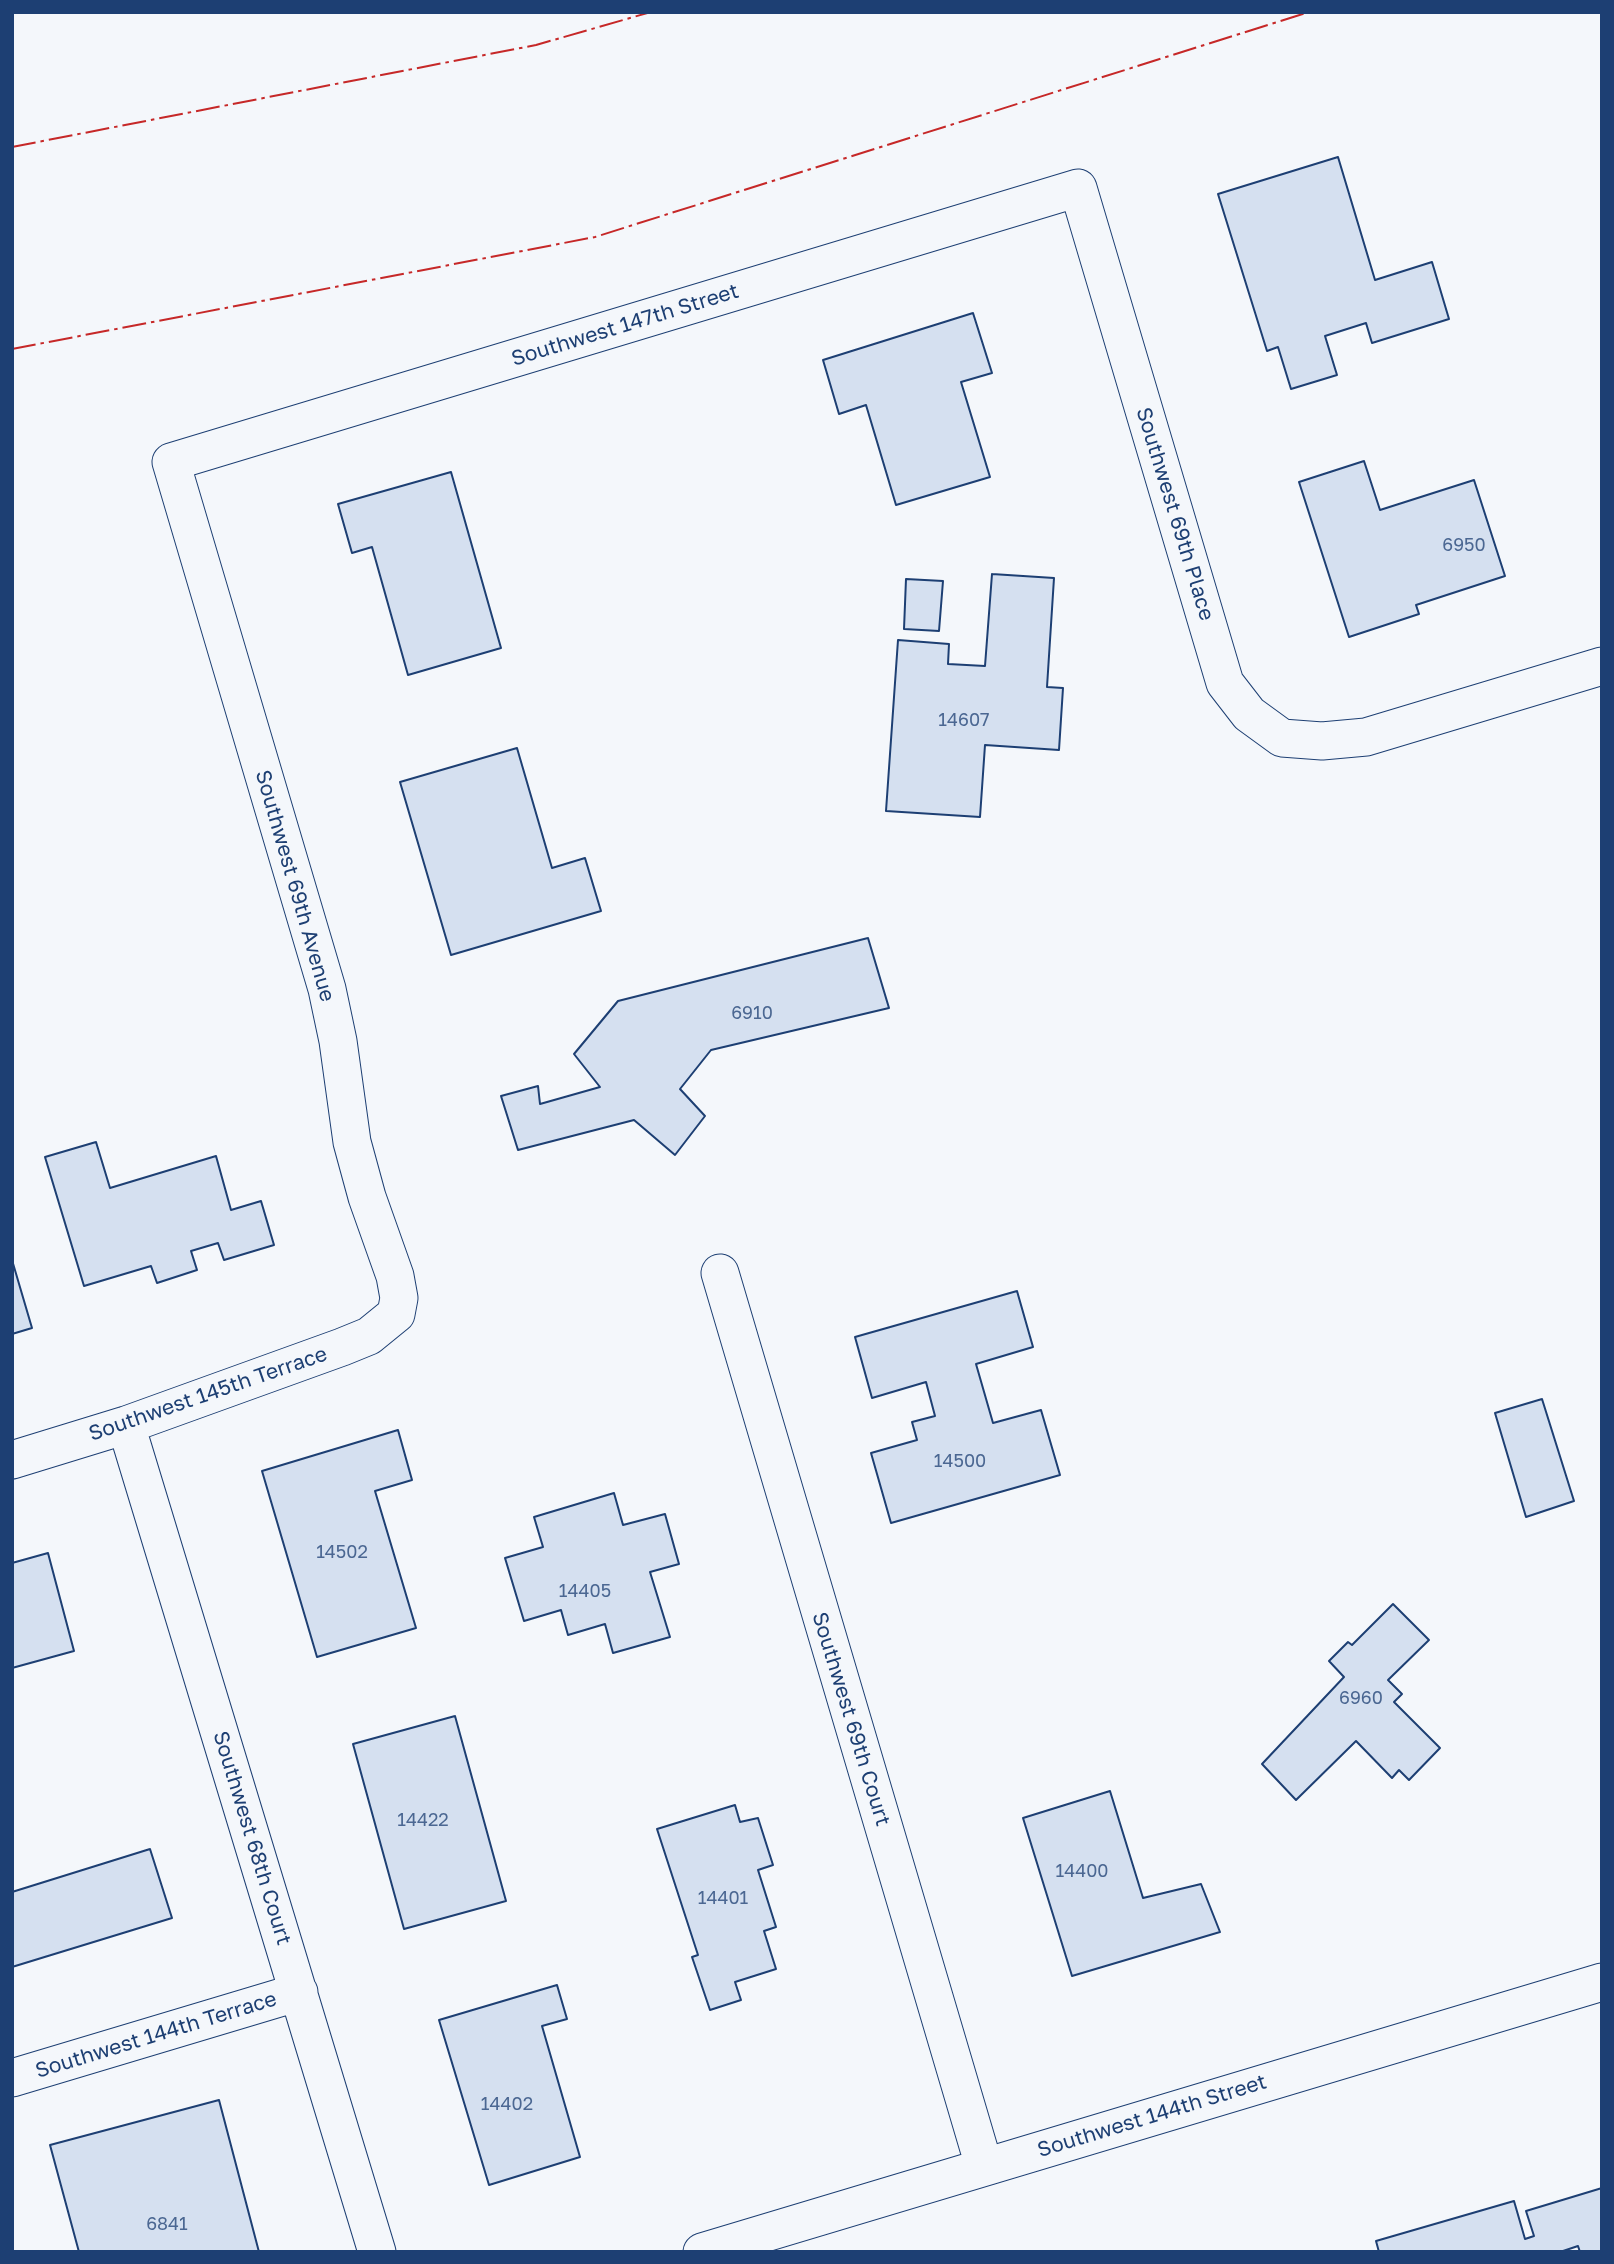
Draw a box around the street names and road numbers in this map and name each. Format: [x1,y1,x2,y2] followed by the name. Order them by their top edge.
[508,278,742,372] street label: Southwest 147th Street
[1131,404,1219,624] street label: Southwest 69th Place
[250,767,340,1005] street label: Southwest 69th Avenue
[86,1341,330,1447] street label: Southwest 145th Terrace
[806,1609,896,1829] street label: Southwest 69th Court
[207,1728,297,1948] street label: Southwest 68th Court
[32,1986,280,2084] street label: Southwest 144th Terrace
[1034,2069,1270,2163] street label: Southwest 144th Street

